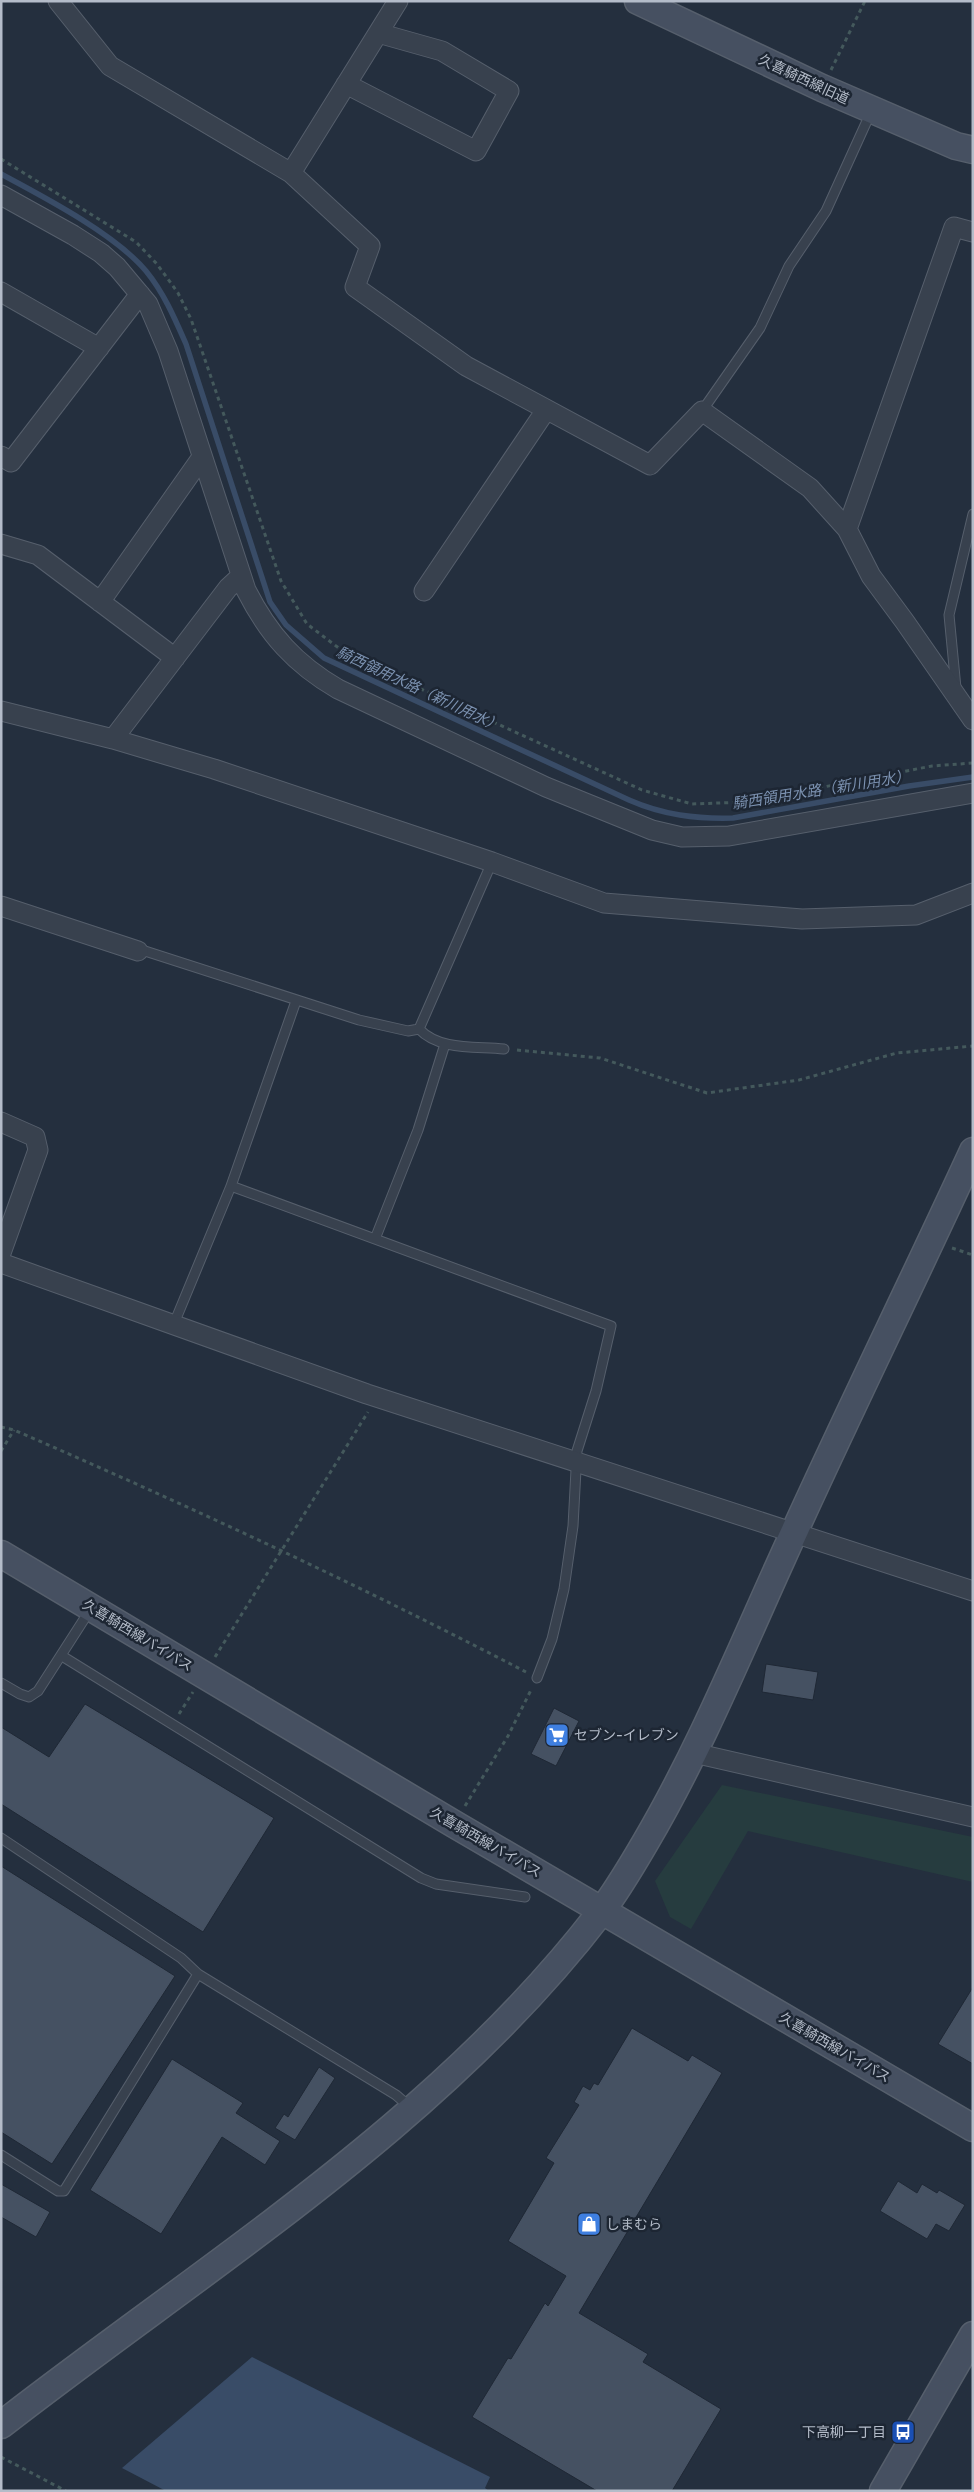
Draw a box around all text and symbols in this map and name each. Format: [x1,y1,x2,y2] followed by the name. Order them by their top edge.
[756,51,852,108] street label: 久喜騎西線旧道
[334,643,504,735] water label: 騎西領用水路（新川用水）
[731,767,911,813] water label: 騎西領用水路（新川用水）
[79,1596,196,1675] street label: 久喜騎西線バイパス
[544,1722,570,1748] supermarket icon: セブン-イレブン
[574,1727,679,1744] place label: セブン-イレブン
[427,1804,544,1881] street label: 久喜騎西線バイパス
[776,2009,893,2086] street label: 久喜騎西線バイパス
[576,2211,602,2237] shop icon: しまむら
[606,2216,662,2233] place label: しまむら
[890,2419,916,2445] bus stop icon: 下高柳一丁目
[802,2424,886,2441] place label: 下高柳一丁目

